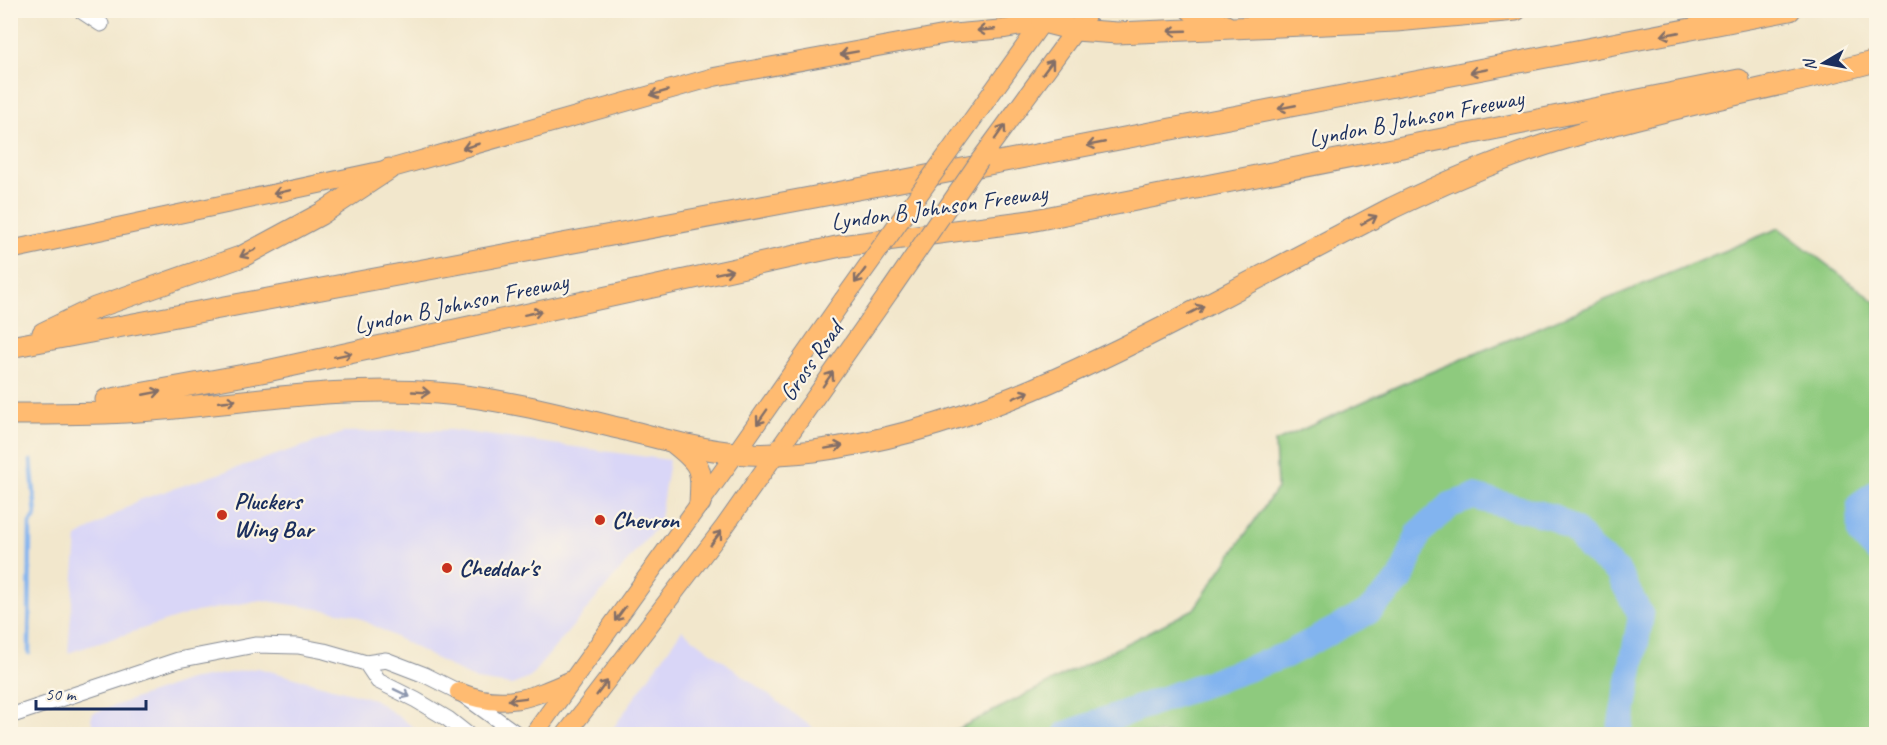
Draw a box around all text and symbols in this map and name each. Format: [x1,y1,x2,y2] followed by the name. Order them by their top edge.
[976,25,996,36] one-way arrow
[1167,26,1187,37] one-way arrow
[1661,29,1681,40] one-way arrow
[1794,33,1854,93] north arrow
[840,48,860,59] one-way arrow
[1799,56,1821,72] text: N
[1042,59,1054,75] one-way arrow
[1470,66,1489,77] one-way arrow
[1306,82,1528,154] street label: Lyndon B Johnson Freeway
[650,88,669,99] one-way arrow
[1278,102,1298,113] one-way arrow
[994,124,1006,140] one-way arrow
[1086,139,1106,150] one-way arrow
[462,141,481,152] one-way arrow
[829,177,1051,237] street label: Lyndon B Johnson Freeway
[273,187,292,199] one-way arrow
[1360,213,1378,225] one-way arrow
[240,247,258,259] one-way arrow
[351,265,572,340] street label: Lyndon B Johnson Freeway
[714,265,733,277] one-way arrow
[854,268,866,284] one-way arrow
[1187,304,1205,315] one-way arrow
[523,307,543,318] one-way arrow
[773,312,851,407] street label: Gross Road
[333,348,352,360] one-way arrow
[822,371,834,387] one-way arrow
[141,387,161,398] one-way arrow
[410,387,430,398] one-way arrow
[1011,389,1030,400] one-way arrow
[216,395,236,406] one-way arrow
[756,408,768,424] one-way arrow
[823,442,843,453] one-way arrow
[234,486,316,544] place label: Pluckers Wing Bar
[612,505,680,535] place label: Chevron
[215,508,229,522] marker: Pluckers Wing Bar
[593,513,607,527] marker: Chevron
[709,530,722,546] one-way arrow
[459,553,541,583] place label: Cheddar's
[440,561,454,575] marker: Cheddar's
[614,605,627,621] one-way arrow
[36,673,146,711] scale bar
[595,680,608,696] one-way arrow
[45,683,78,705] text: 50 m
[393,687,411,699] one-way arrow
[508,694,528,705] one-way arrow

